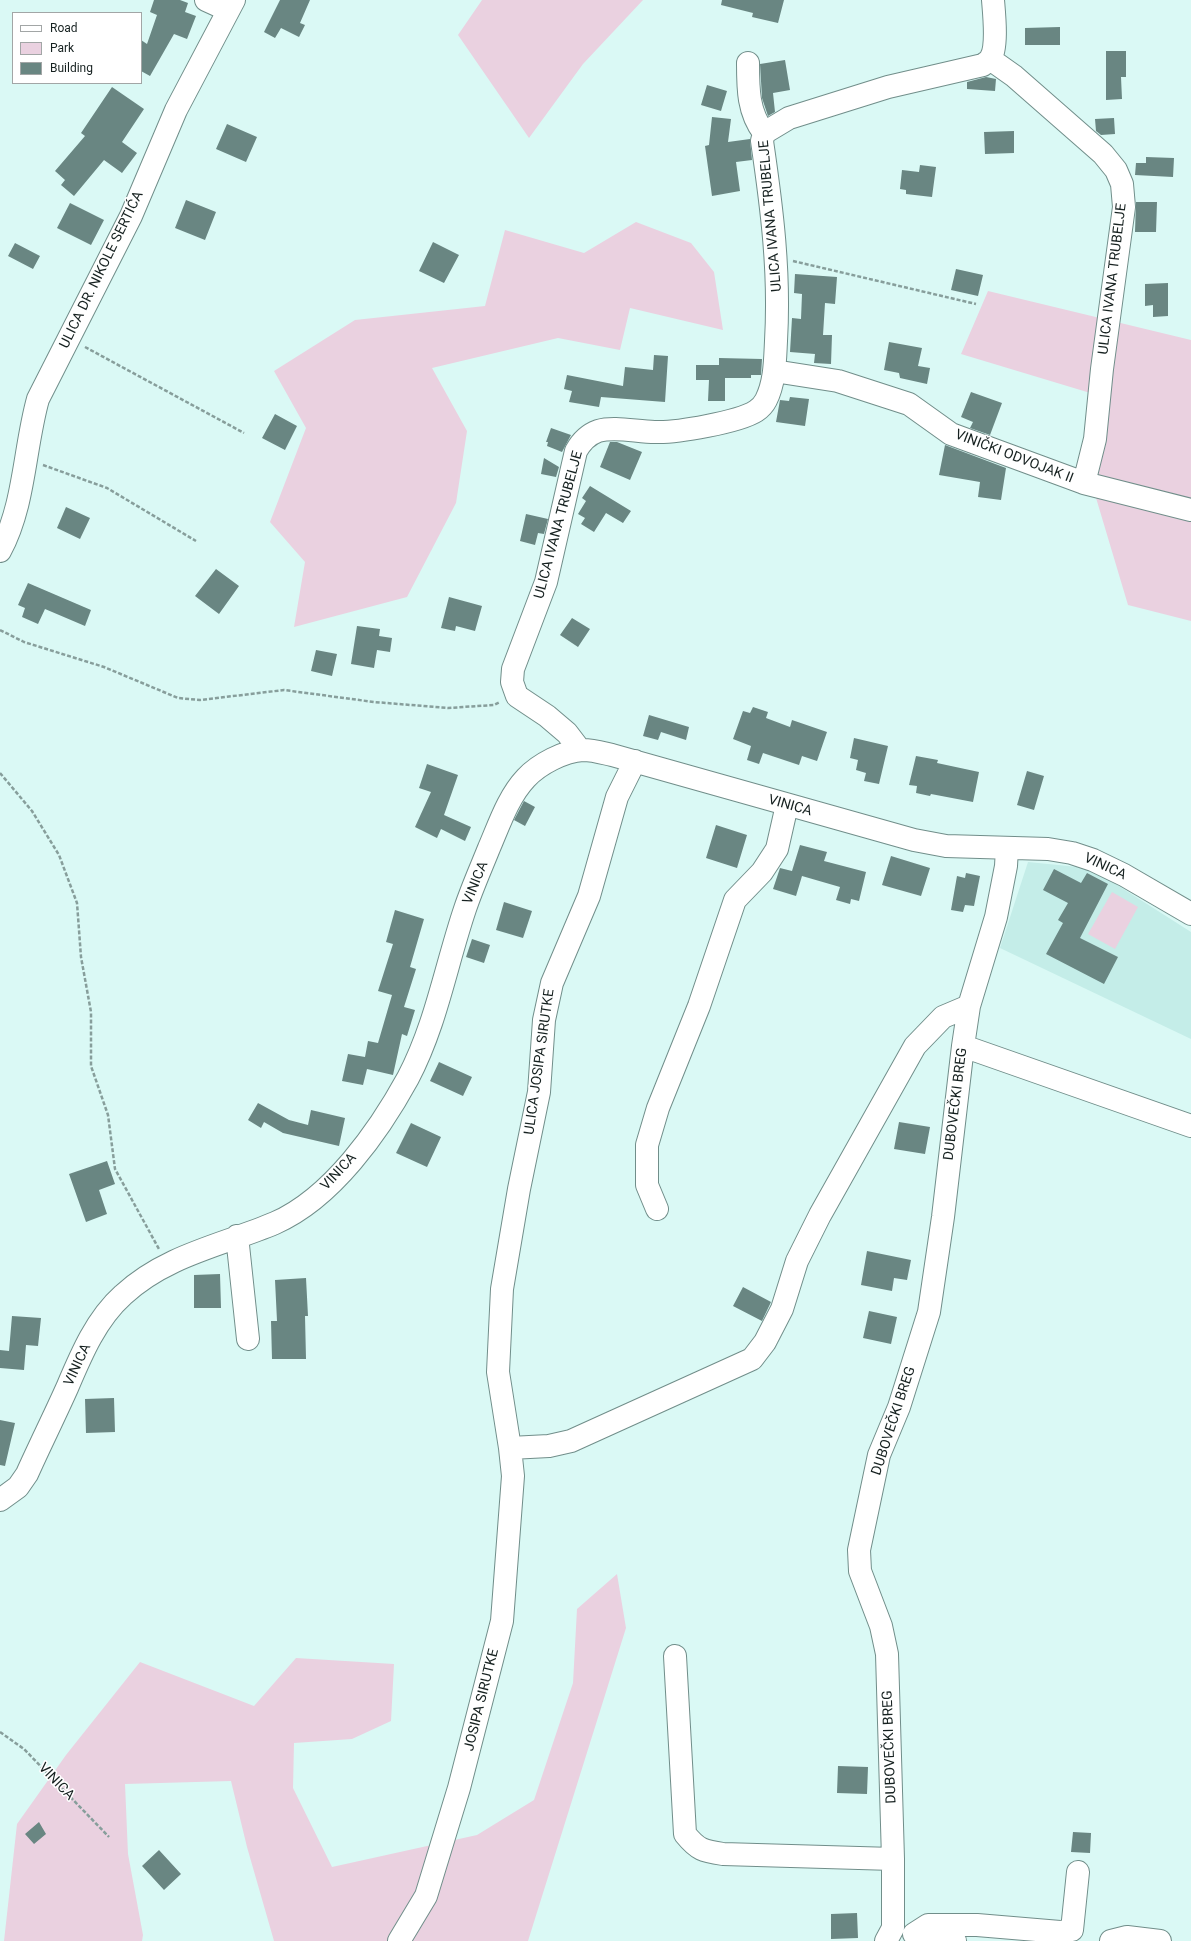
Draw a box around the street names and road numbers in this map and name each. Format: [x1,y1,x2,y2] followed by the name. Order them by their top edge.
[756,139,786,293] street label: ULICA IVANA TRUBELJE
[57,189,147,351] street label: ULICA DR. NIKOLE SERTIĆA
[1095,202,1131,356] street label: ULICA IVANA TRUBELJE
[952,427,1076,487] street label: VINIČKI ODVOJAK II
[531,449,587,601] street label: ULICA IVANA TRUBELJE
[766,792,814,820] street label: VINICA
[1081,850,1129,884] street label: VINICA
[460,859,492,907] street label: VINICA
[521,988,559,1136] street label: ULICA JOSIPA SIRUTKE
[941,1047,971,1161] street label: DUBOVEČKI BREG
[318,1150,360,1194] street label: VINICA
[61,1341,95,1389] street label: VINICA
[868,1364,920,1478] street label: DUBOVEČKI BREG
[461,1647,503,1753] street label: JOSIPA SIRUTKE
[880,1690,900,1804] street label: DUBOVEČKI BREG
[34,1760,78,1804] street label: VINICA

